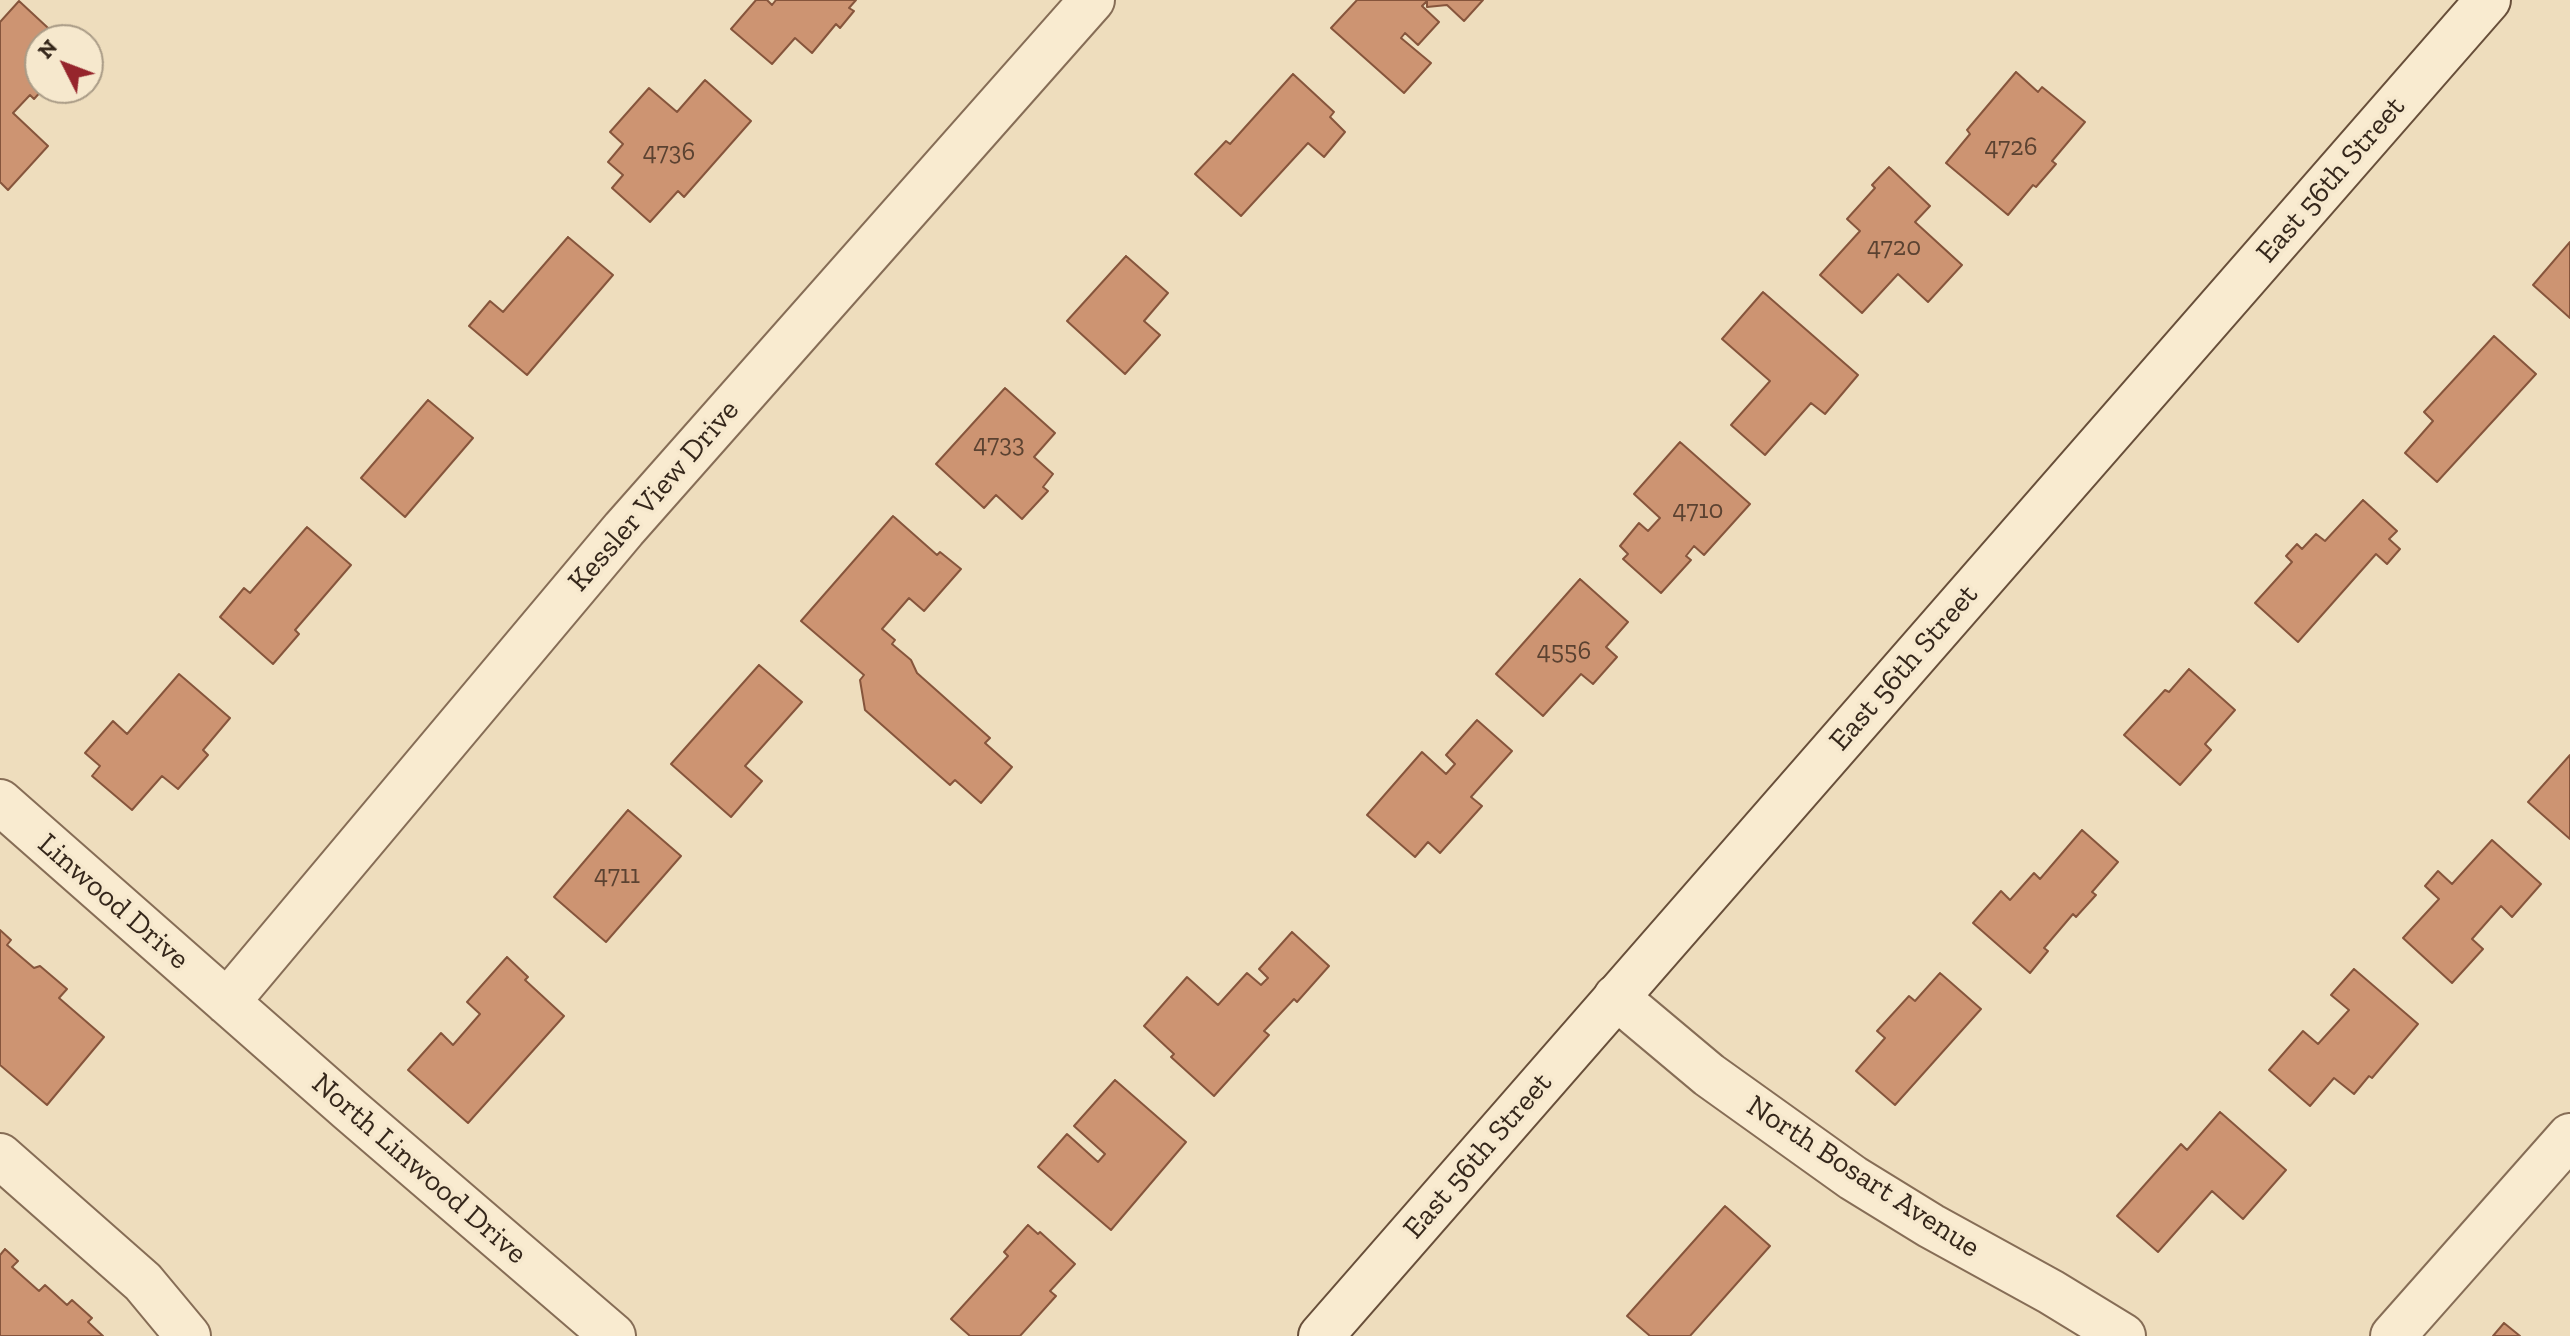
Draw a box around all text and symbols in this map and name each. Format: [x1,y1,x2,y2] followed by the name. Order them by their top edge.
[24,24,104,104] north arrow
[32,34,63,64] text: N
[2249,90,2413,270] street label: East 56th Street
[1984,132,2038,164] house number: 4726
[643,137,695,169] house number: 4736
[1867,232,1921,264] house number: 4720
[561,393,747,599] street label: Kessler View Drive
[973,429,1025,461] house number: 4733
[1673,495,1723,527] house number: 4710
[1822,578,1986,758] street label: East 56th Street
[1537,636,1591,668] house number: 4556
[30,827,196,977] street label: Linwood Drive
[594,860,640,892] house number: 4711
[304,1066,534,1272] street label: North Linwood Drive
[1396,1066,1560,1246] street label: East 56th Street
[1740,1088,1986,1266] street label: North Bosart Avenue

